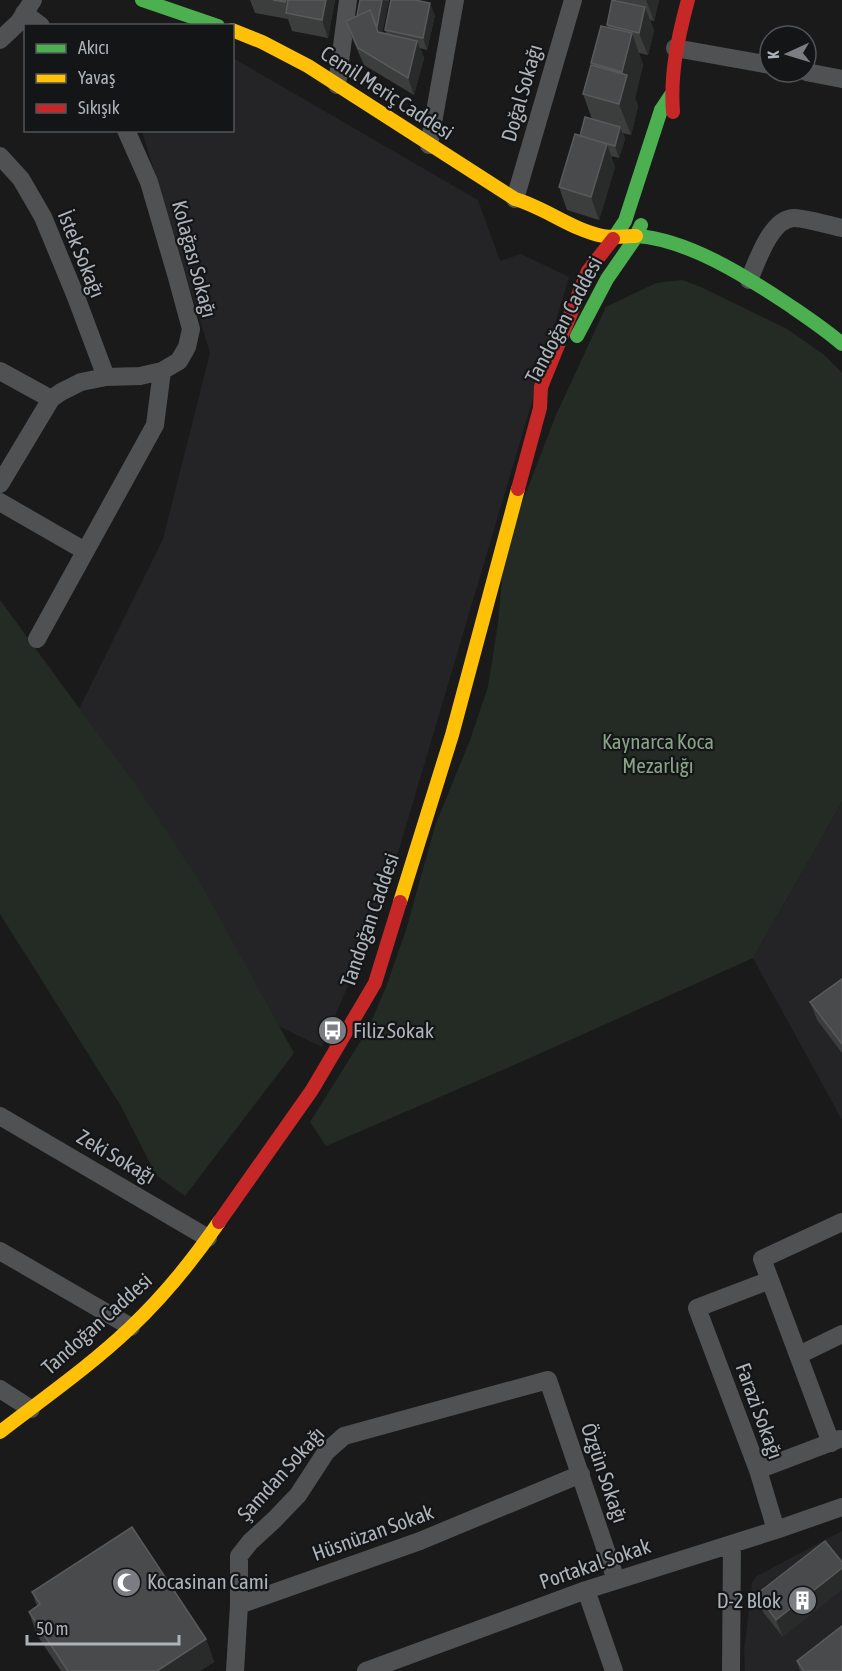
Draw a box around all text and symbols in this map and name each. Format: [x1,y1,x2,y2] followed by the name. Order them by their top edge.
[24,24,234,132] legend
[758,24,818,84] north arrow
[78,37,109,58] text: Akıcı
[317,40,458,144] street label: Cemil Meriç Caddesi
[496,41,546,144] street label: Doğal Sokağı
[764,50,782,60] text: K
[78,67,115,88] text: Yavaş
[78,97,120,118] text: Sıkışık
[168,198,222,320] street label: Kolağası Sokağı
[54,207,110,301] street label: İstek Sokağı
[520,252,607,387] street label: Tandoğan Caddesi
[602,729,714,777] park label: Kaynarca Koca Mezarlığı
[335,850,403,990] street label: Tandoğan Caddesi
[316,1015,348,1047] bus stop icon: Filiz Sokak
[353,1018,434,1042] place label: Filiz Sokak
[73,1124,160,1188] street label: Zeki Sokağı
[36,1268,156,1379] street label: Tandoğan Caddesi
[732,1359,788,1462] street label: Farazi Sokağı
[577,1420,633,1526] street label: Özgün Sokağı
[232,1421,329,1525] street label: Şamdan Sokağı
[309,1499,437,1565] street label: Hüsnüzan Sokak
[536,1533,653,1593] street label: Portakal Sokak
[110,1566,142,1598] mosque icon: Kocasinan Cami
[147,1569,269,1593] place label: Kocasinan Cami
[786,1585,818,1617] building icon: D-2 Blok
[717,1588,781,1612] place label: D-2 Blok
[27,1608,178,1646] scale bar
[36,1618,68,1639] text: 50 m

